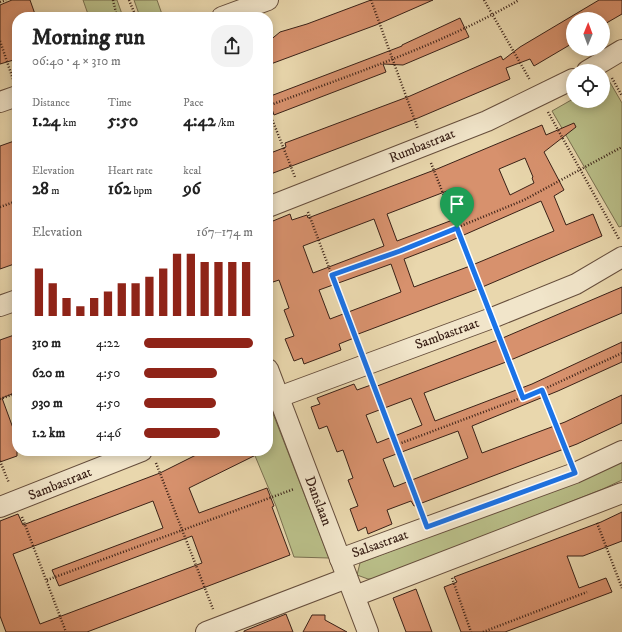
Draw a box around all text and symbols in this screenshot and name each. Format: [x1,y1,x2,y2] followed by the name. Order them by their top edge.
[566,12,610,56] north arrow
[566,12,610,108] map controls
[32,24,145,51] text: Morning run
[211,25,253,67] button: share
[32,53,121,69] text: 06:40 · 4 × 310 m
[566,64,610,108] button: locate
[32,96,70,110] text: Distance
[108,96,132,110] text: Time
[183,96,204,110] text: Pace
[32,110,60,132] text: 1.24
[108,110,138,132] text: 5:50
[183,110,216,132] text: 4:42
[60,116,76,130] text: km
[216,116,235,130] text: /km
[386,124,458,167] street label: Rumbastraat
[32,164,75,178] text: Elevation
[108,164,153,178] text: Heart rate
[183,164,201,178] text: kcal
[32,178,49,200] text: 28
[108,178,131,200] text: 162
[183,178,201,200] text: 96
[49,184,59,198] text: m
[131,184,152,198] text: bpm
[440,187,474,228] pin
[446,193,468,215] icon: arrive
[32,224,82,240] text: Elevation
[196,224,253,240] text: 167–174 m
[412,314,482,354] street label: Sambastraat
[32,335,61,351] text: 310 m
[96,335,120,351] text: 4:22
[32,365,65,381] text: 620 m
[96,365,120,381] text: 4:50
[32,395,63,411] text: 930 m
[96,395,120,411] text: 4:50
[32,425,65,441] text: 1.2 km
[96,425,121,441] text: 4:46
[26,463,95,505] street label: Sambastraat
[300,474,336,529] street label: Danslaan
[349,525,411,563] street label: Salsastraat

